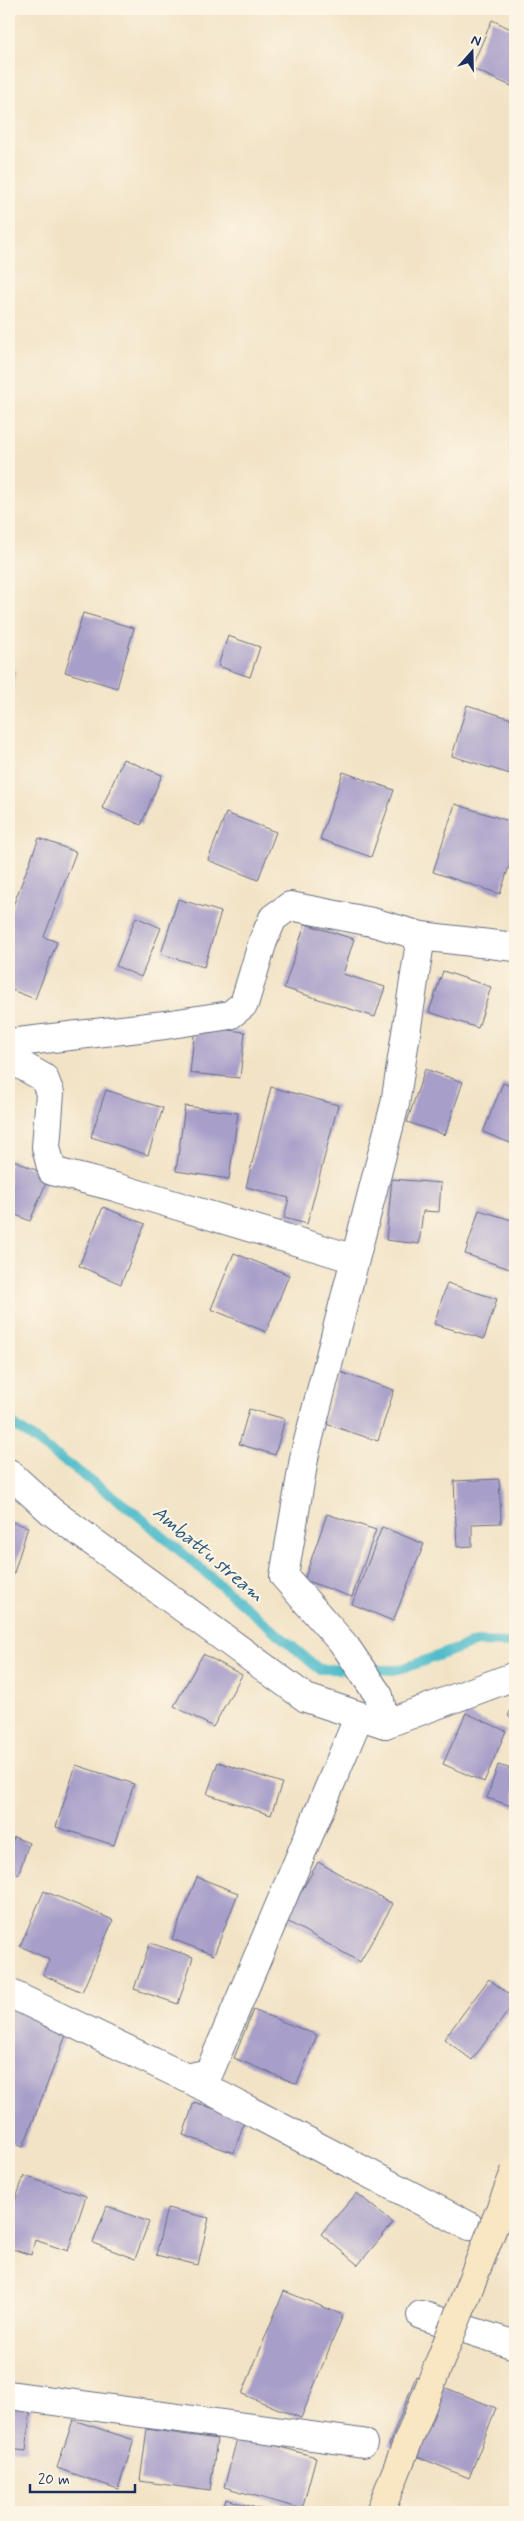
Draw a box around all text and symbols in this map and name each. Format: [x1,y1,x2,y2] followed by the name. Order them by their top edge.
[446,28,496,78] north arrow
[469,31,484,51] text: N
[147,1500,269,1608] water label: Ambattu stream
[30,2461,135,2493] scale bar
[38,2470,70,2490] text: 20 m

